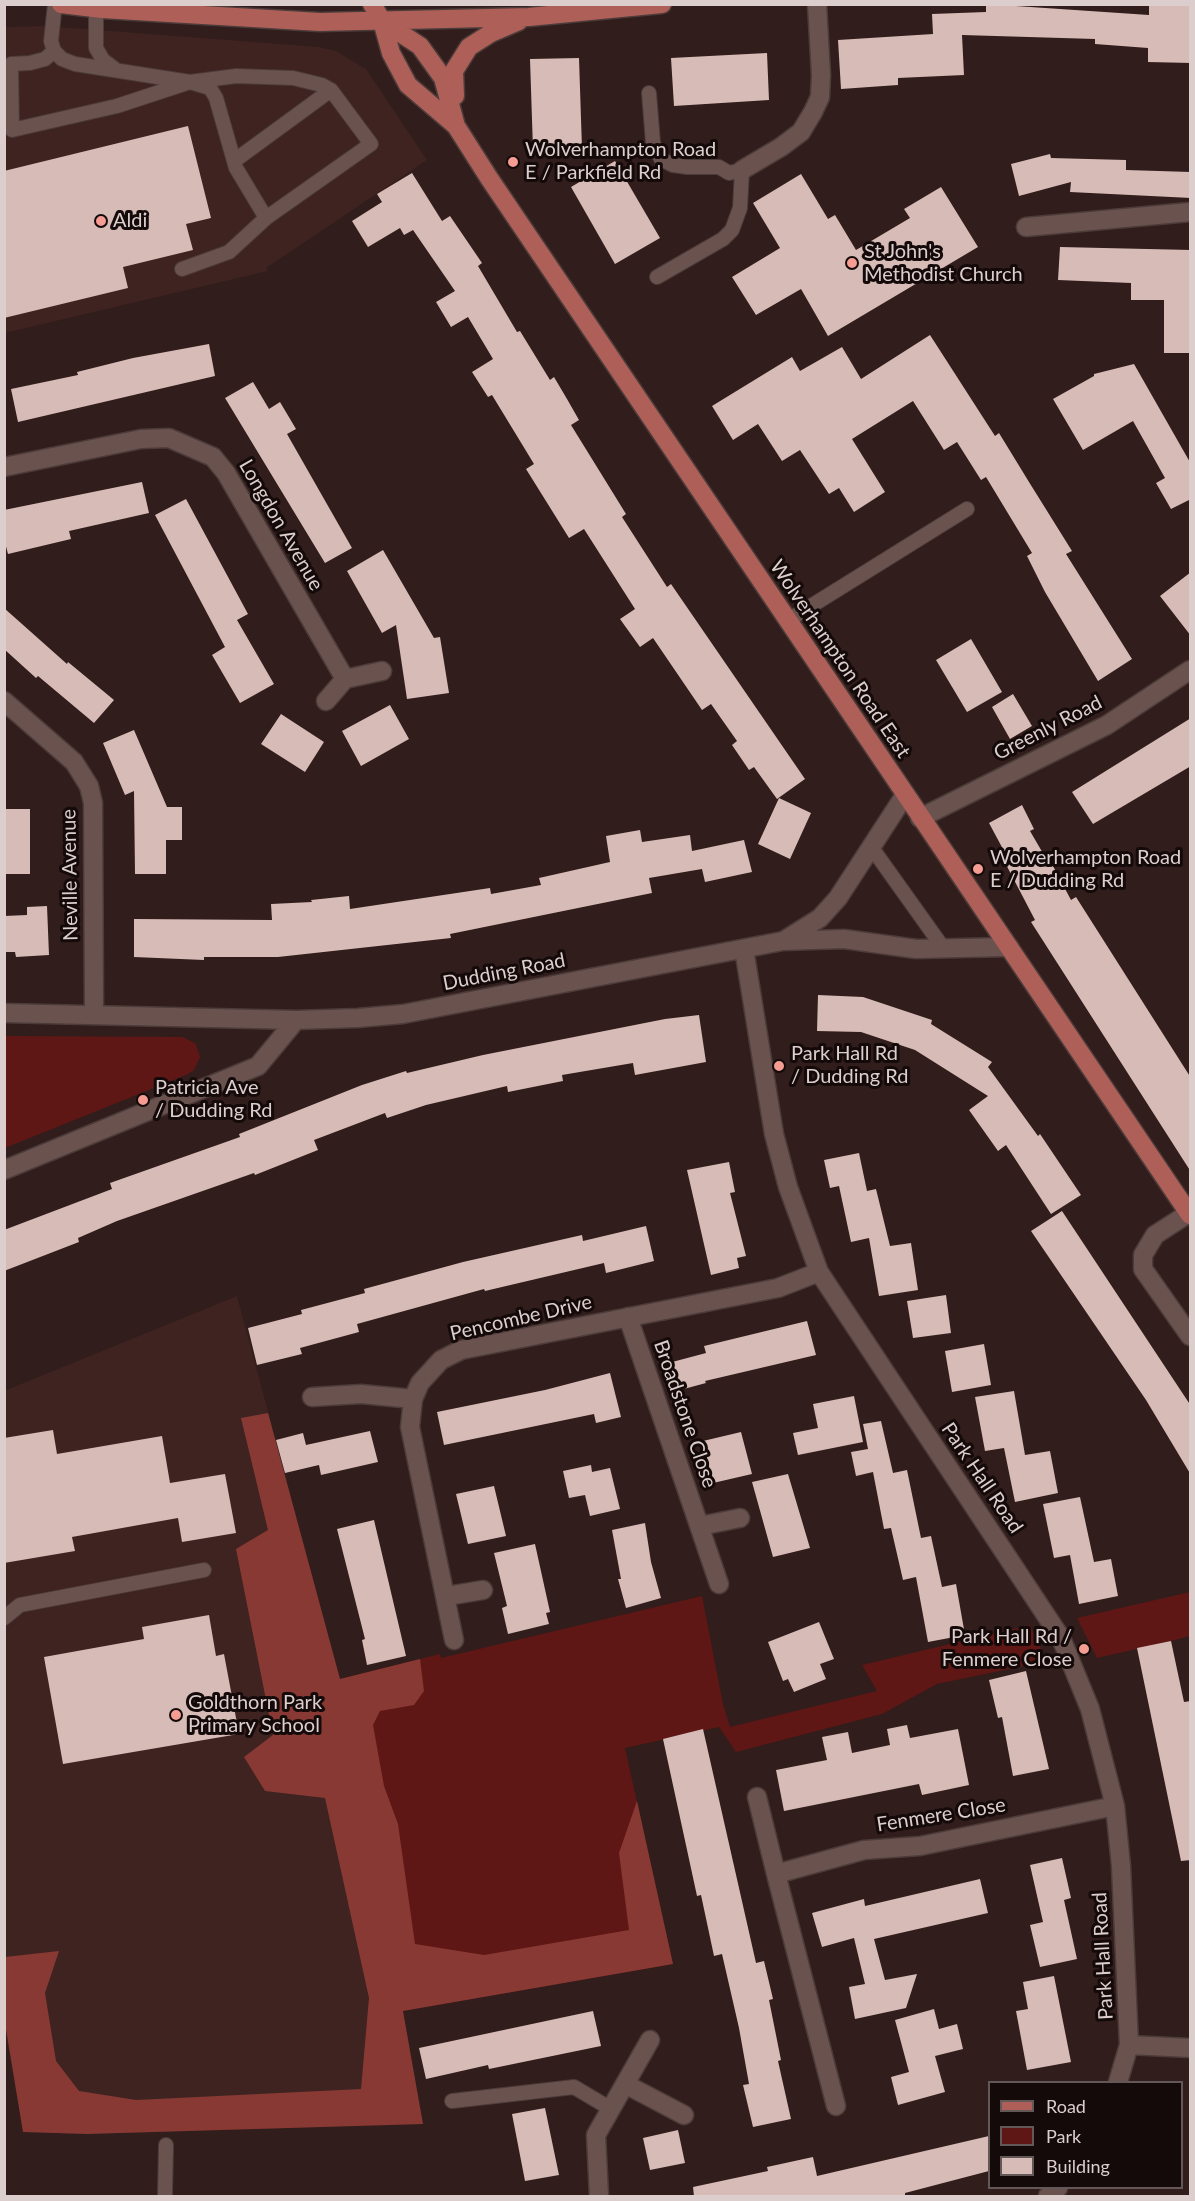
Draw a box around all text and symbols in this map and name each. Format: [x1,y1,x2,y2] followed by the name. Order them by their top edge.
[525,138,716,185] place label: Wolverhampton Road E / Parkfield Rd
[506,155,520,169] marker: Wolverhampton Road E / Parkfield Rd
[113,209,147,233] place label: Aldi
[94,214,108,228] marker: Aldi
[864,240,1023,287] place label: St John's Methodist Church
[845,256,859,270] marker: St John's Methodist Church
[234,455,328,595] street label: Longdon Avenue
[765,555,915,763] street label: Wolverhampton Road East
[990,690,1106,766] street label: Greenly Road
[57,809,83,941] street label: Neville Avenue
[990,846,1181,893] place label: Wolverhampton Road E / Dudding Rd
[971,862,985,876] marker: Wolverhampton Road E / Dudding Rd
[441,948,567,996] street label: Dudding Road
[791,1042,908,1089] place label: Park Hall Rd / Dudding Rd
[772,1059,786,1073] marker: Park Hall Rd / Dudding Rd
[155,1076,272,1123] place label: Patricia Ave / Dudding Rd
[136,1093,150,1107] marker: Patricia Ave / Dudding Rd
[448,1290,594,1346] street label: Pencombe Drive
[648,1337,722,1491] street label: Broadstone Close
[936,1418,1028,1538] street label: Park Hall Road
[942,1625,1072,1672] place label: Park Hall Rd / Fenmere Close
[1077,1642,1091,1656] marker: Park Hall Rd / Fenmere Close
[188,1691,322,1738] place label: Goldthorn Park Primary School
[169,1708,183,1722] marker: Goldthorn Park Primary School
[875,1793,1007,1837] street label: Fenmere Close
[1088,1891,1118,2021] street label: Park Hall Road
[988,2081,1183,2189] legend
[1046,2095,1086,2117] text: Road
[1046,2125,1081,2147] text: Park
[1046,2155,1110,2177] text: Building

